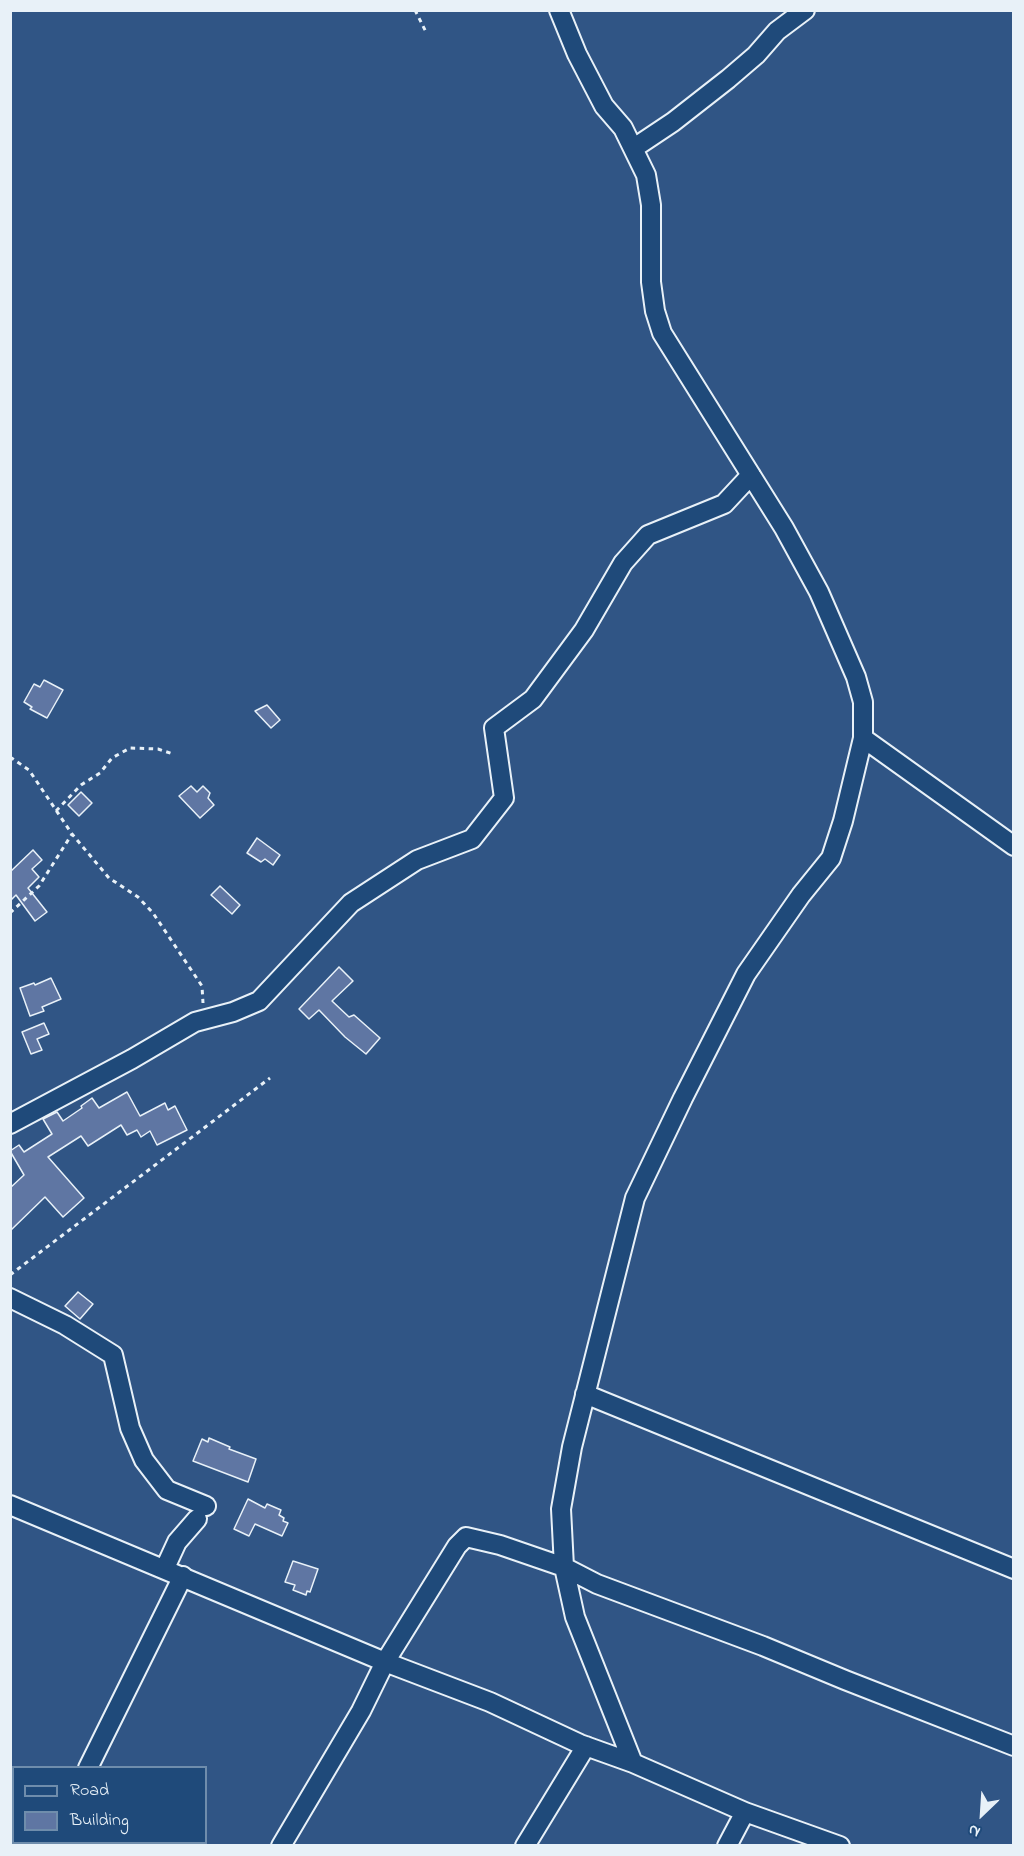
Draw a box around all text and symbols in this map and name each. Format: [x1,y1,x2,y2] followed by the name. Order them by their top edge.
[12,1766,207,1844] legend
[70,1778,109,1804] text: Road
[952,1784,1012,1844] north arrow
[70,1808,129,1834] text: Building
[964,1817,984,1843] text: N

